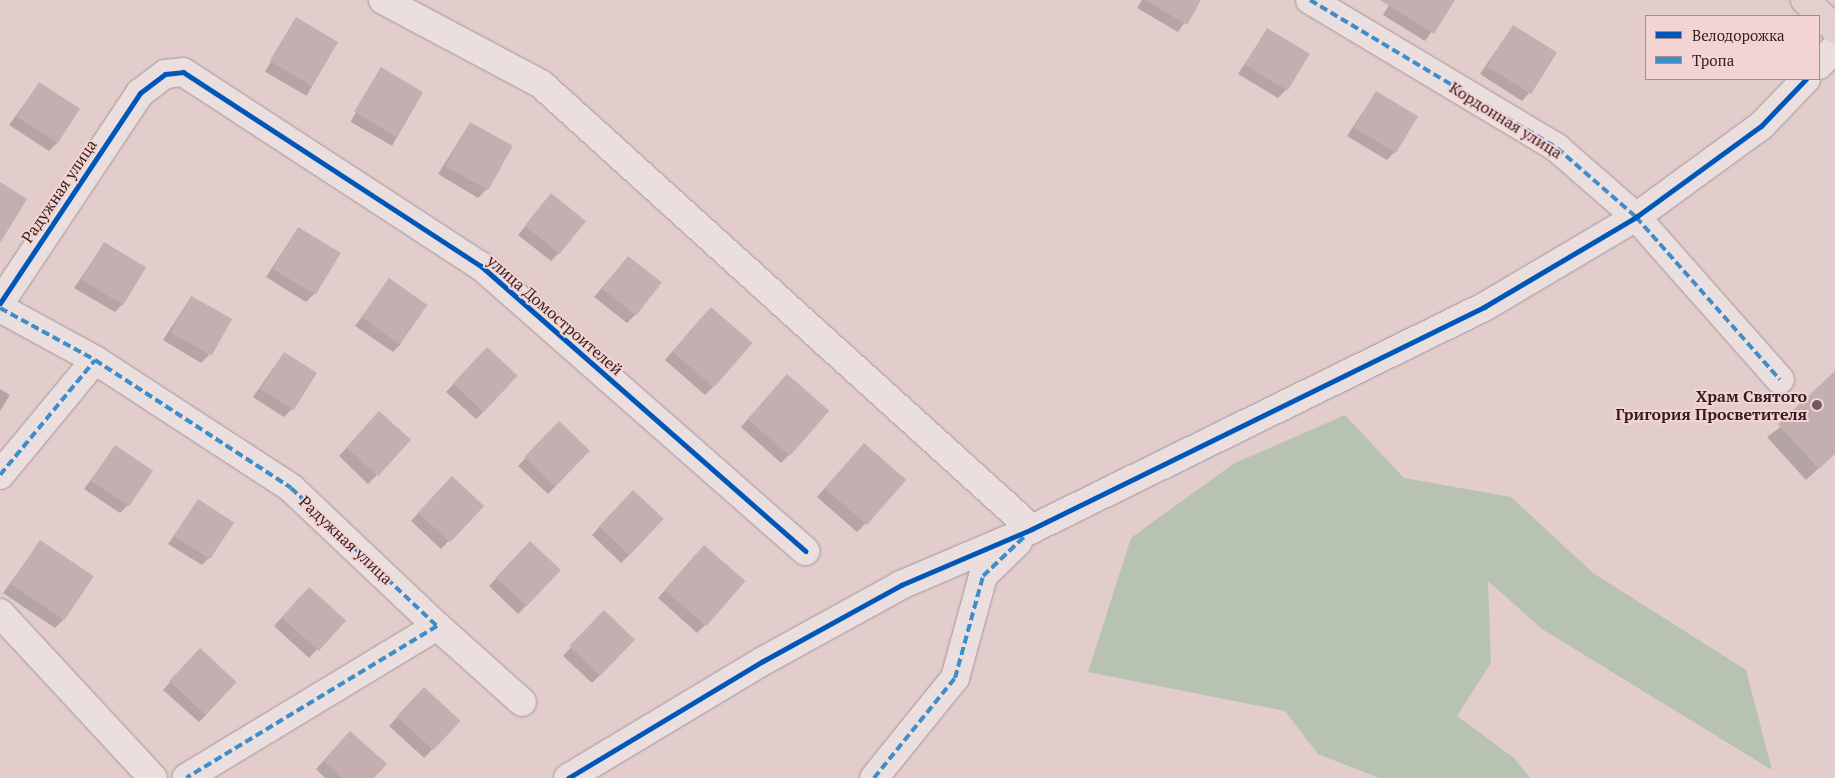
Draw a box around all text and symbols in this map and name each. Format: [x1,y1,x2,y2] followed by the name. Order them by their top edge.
[1645,15,1820,80] legend
[1692,25,1785,45] text: Велодорожка
[1692,50,1734,70] text: Тропа
[1446,78,1566,162] street label: Кордонная улица
[17,136,101,246] street label: Радужная улица
[483,251,627,379] street label: улица Домостроителей
[1616,386,1807,424] place label: Храм Святого Григория Просветителя
[1811,399,1823,411] marker: Храм Святого Григория Просветителя
[295,492,397,588] street label: Радужная улица

